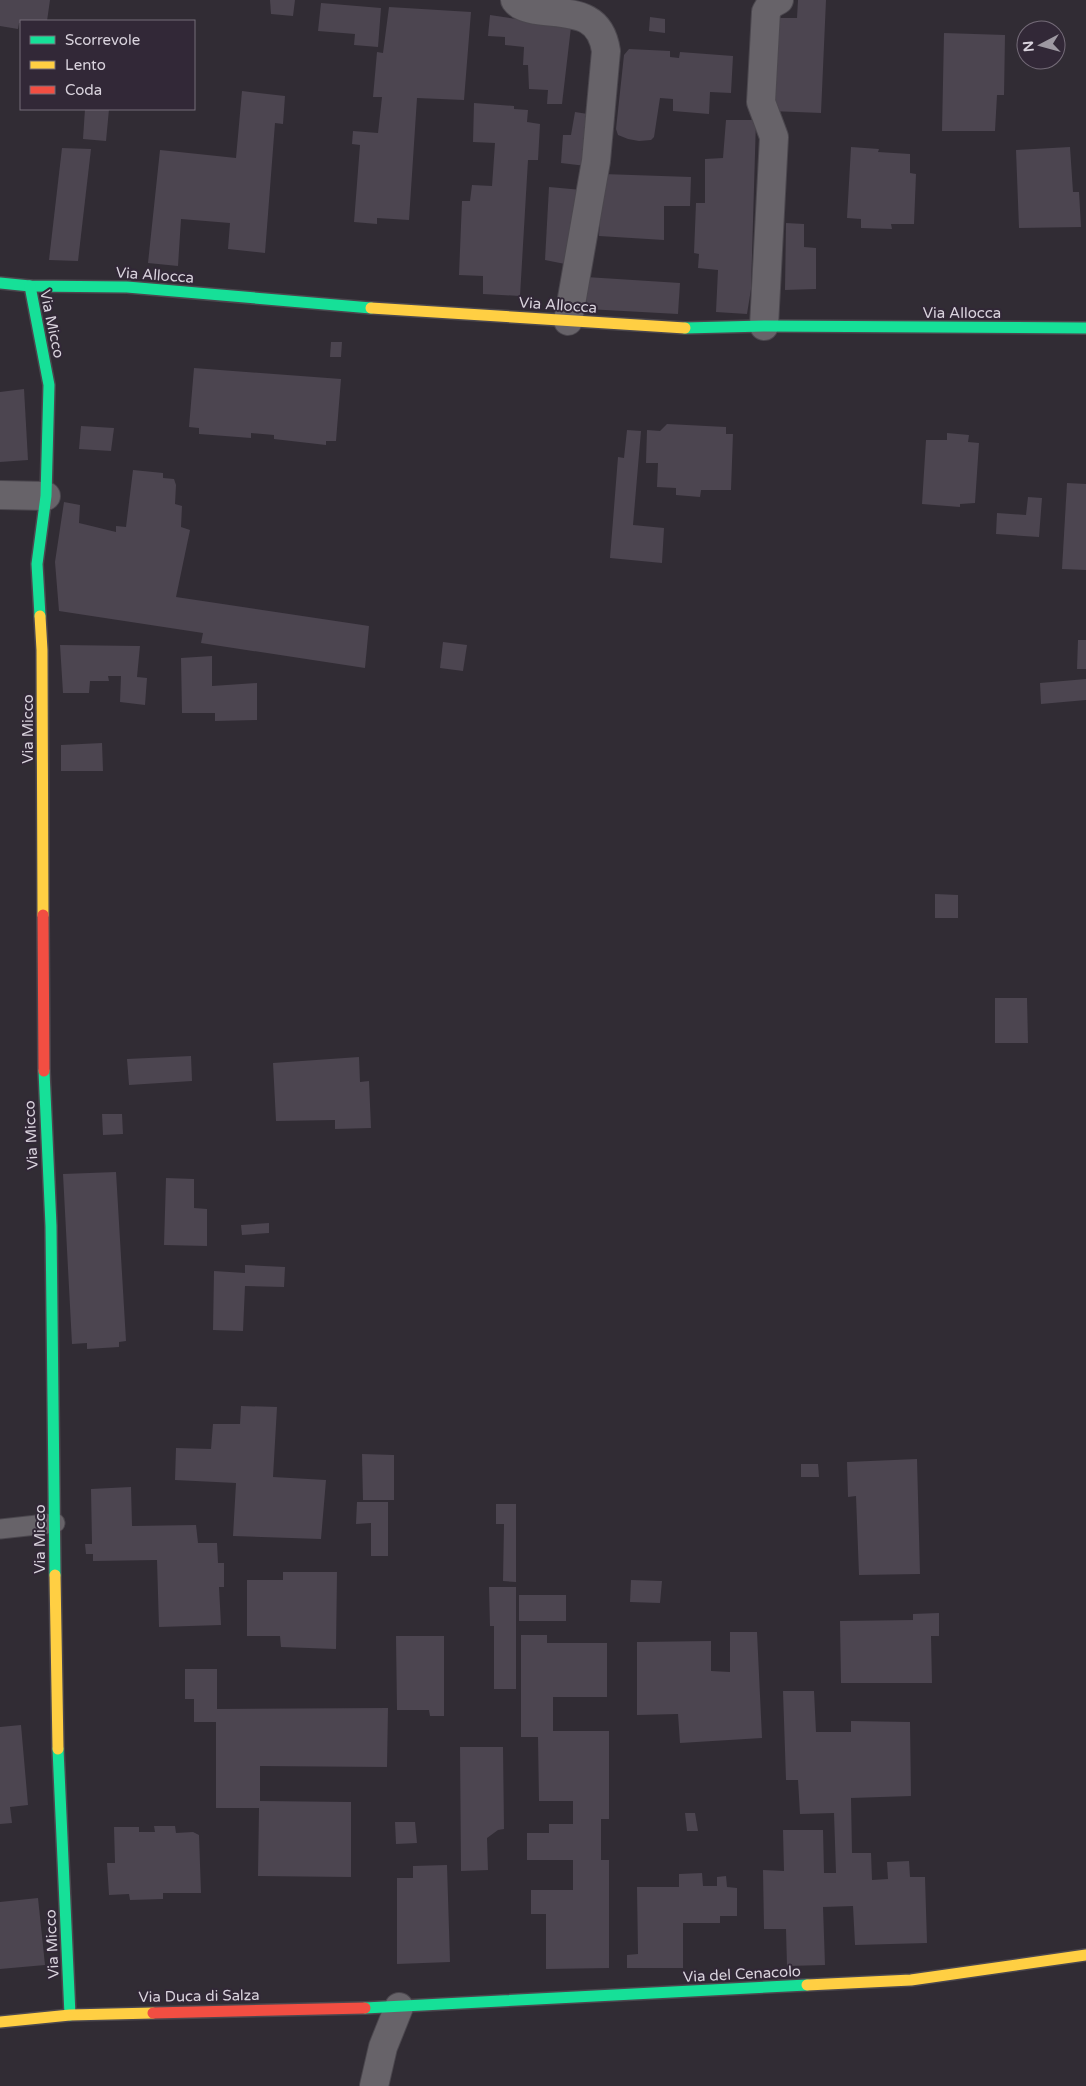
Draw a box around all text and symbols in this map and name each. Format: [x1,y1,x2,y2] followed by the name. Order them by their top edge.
[20,20,195,110] legend
[1016,20,1066,70] north arrow
[65,31,140,49] text: Scorrevole
[1020,40,1038,53] text: N
[65,56,106,74] text: Lento
[65,81,102,99] text: Coda
[115,263,195,287] street label: Via Allocca
[36,288,68,360] street label: Via Micco
[518,293,598,317] street label: Via Allocca
[923,304,1001,322] street label: Via Allocca
[19,694,37,764] street label: Via Micco
[20,1100,42,1170] street label: Via Micco
[31,1504,49,1574] street label: Via Micco
[41,1909,63,1979] street label: Via Micco
[683,1962,801,1986] street label: Via del Cenacolo
[138,1986,260,2006] street label: Via Duca di Salza

